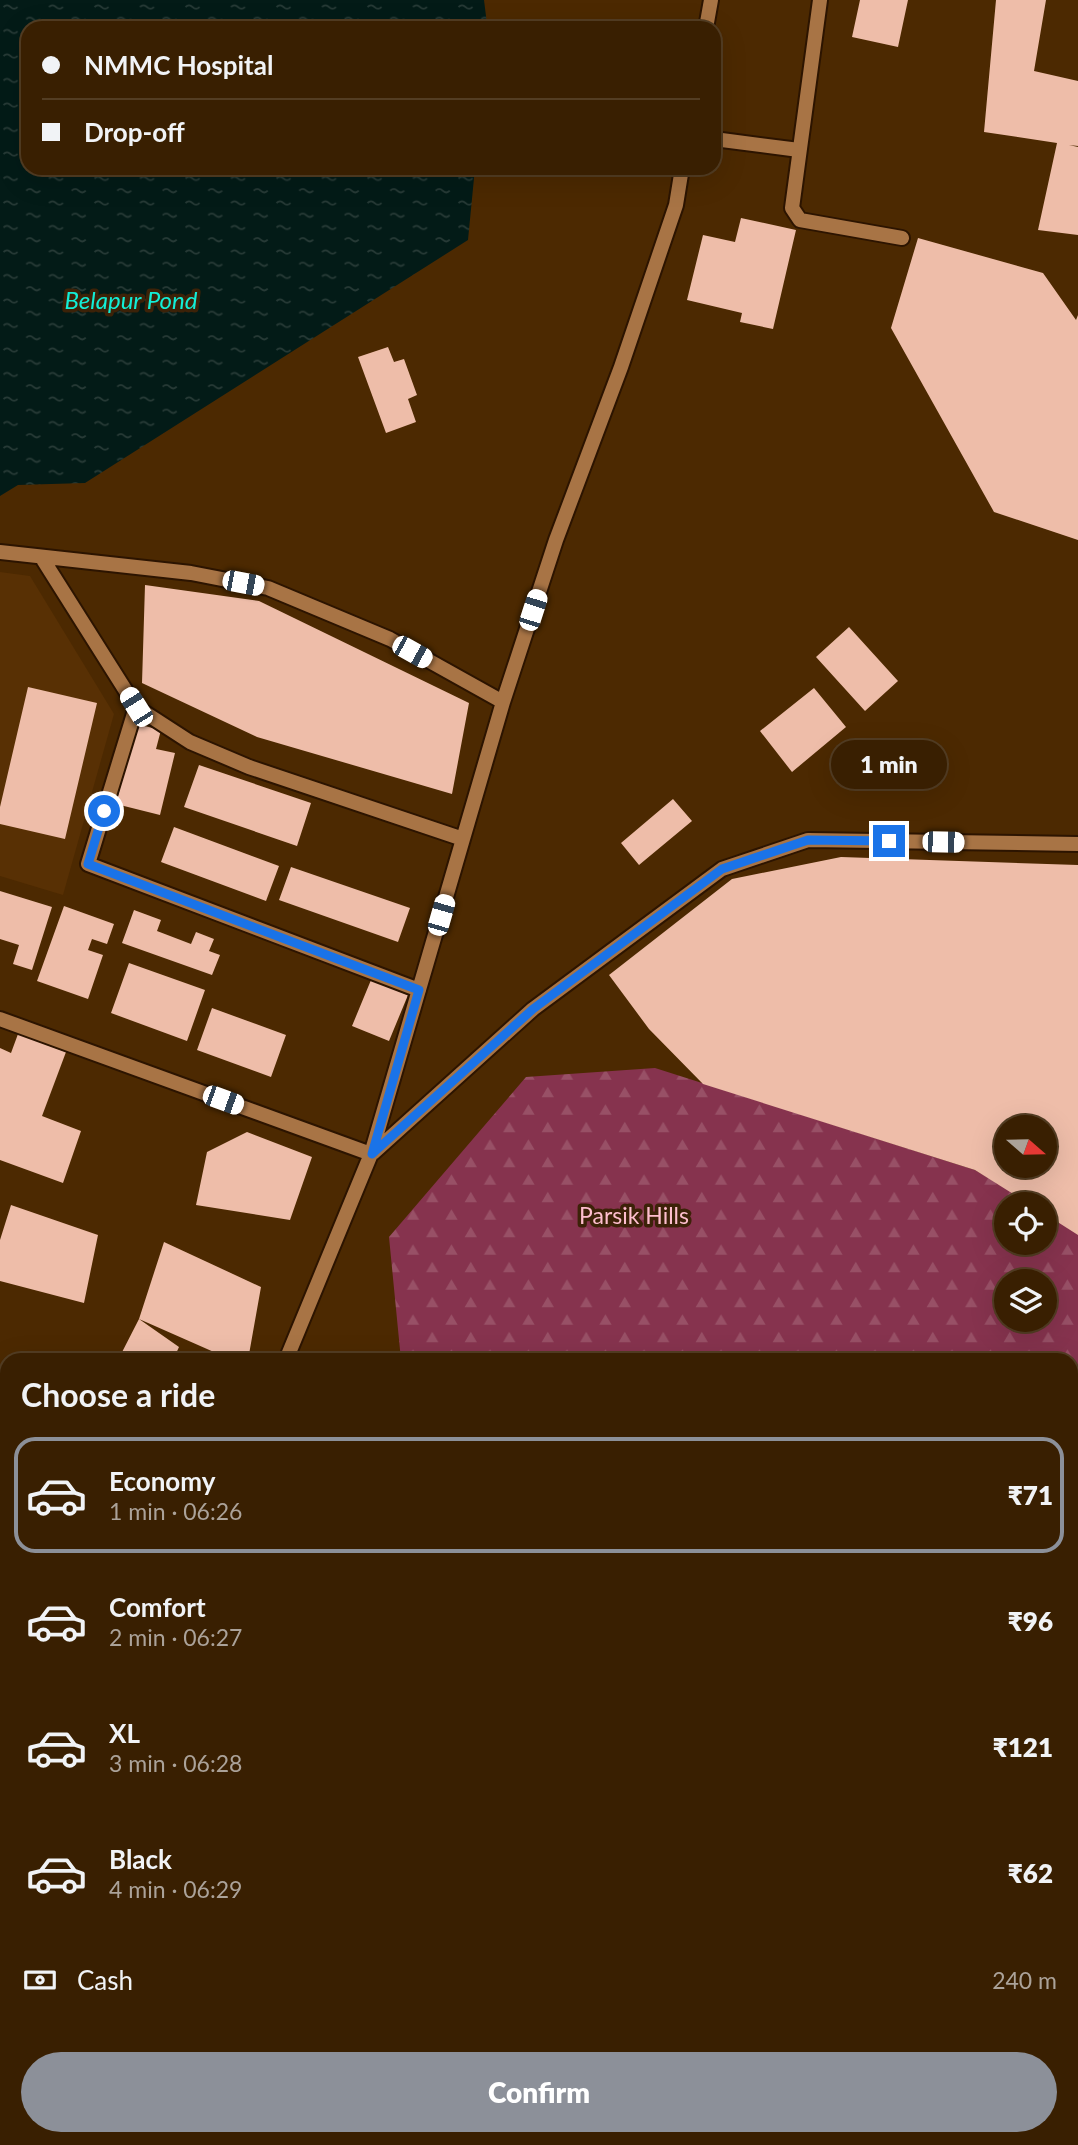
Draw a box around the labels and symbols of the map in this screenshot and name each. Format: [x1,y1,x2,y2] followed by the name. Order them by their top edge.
[65,285,198,314] water label: Belapur Pond
[221,569,266,597] car
[517,587,550,633] car
[389,633,436,671] car
[116,684,157,730] car
[831,740,947,788] callout: 1 min
[88,795,120,827] route start
[873,825,905,857] route end
[922,831,965,853] car
[426,892,457,938] car
[200,1083,247,1117] car
[994,1115,1057,1178] north arrow
[579,1201,689,1229] park label: Parsik Hills

